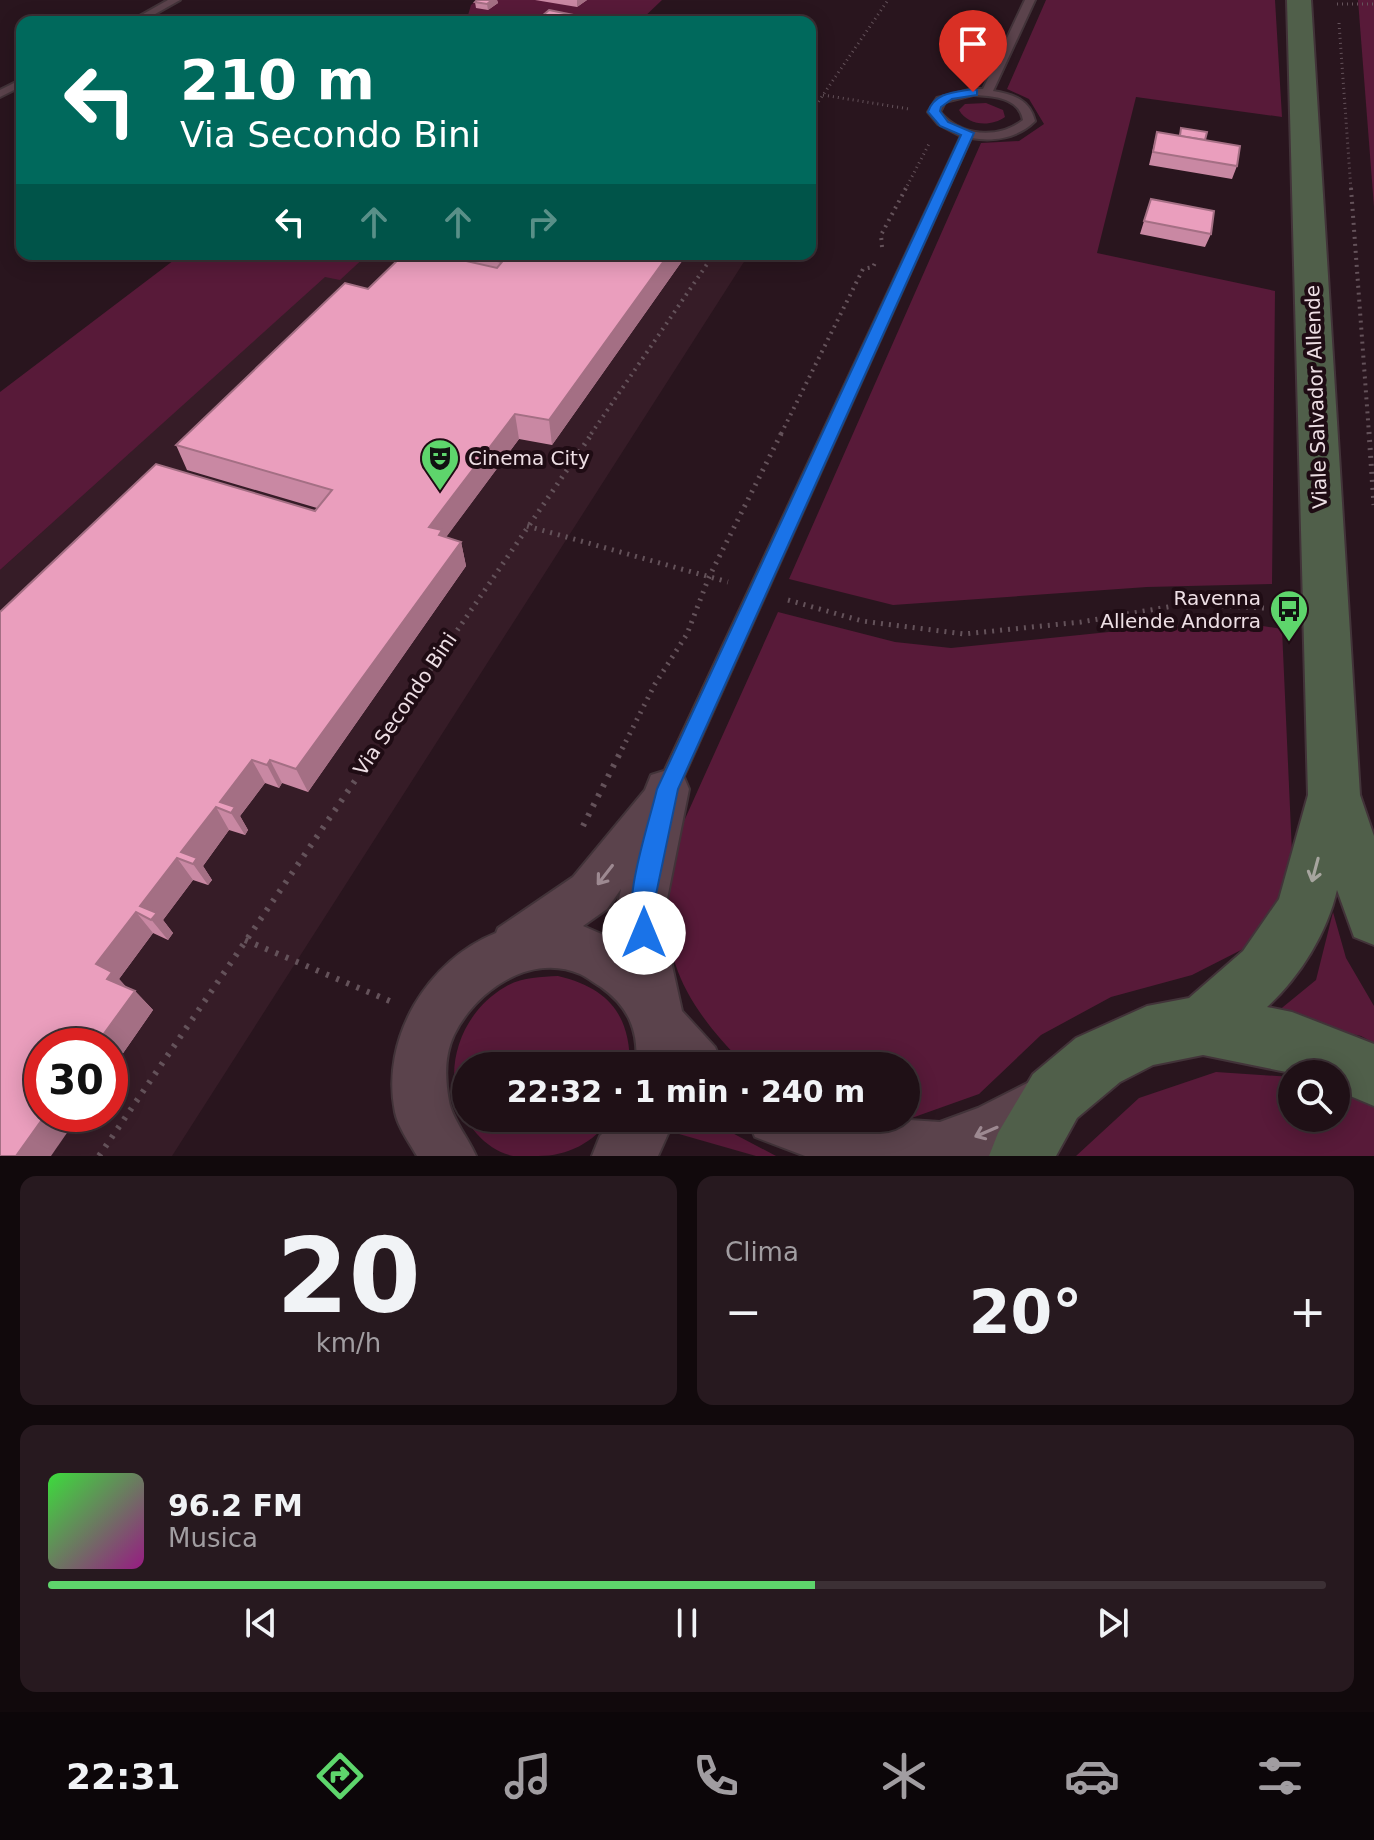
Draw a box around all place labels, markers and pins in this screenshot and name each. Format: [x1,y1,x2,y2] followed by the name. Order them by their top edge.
[939,10,1007,92] pin
[419,437,461,492] theatre icon: Cinema City
[468,446,590,470] place label: Cinema City
[1100,586,1261,633] place label: Ravenna Allende Andorra
[1268,588,1310,643] bus stop icon: Ravenna Allende Andorra

